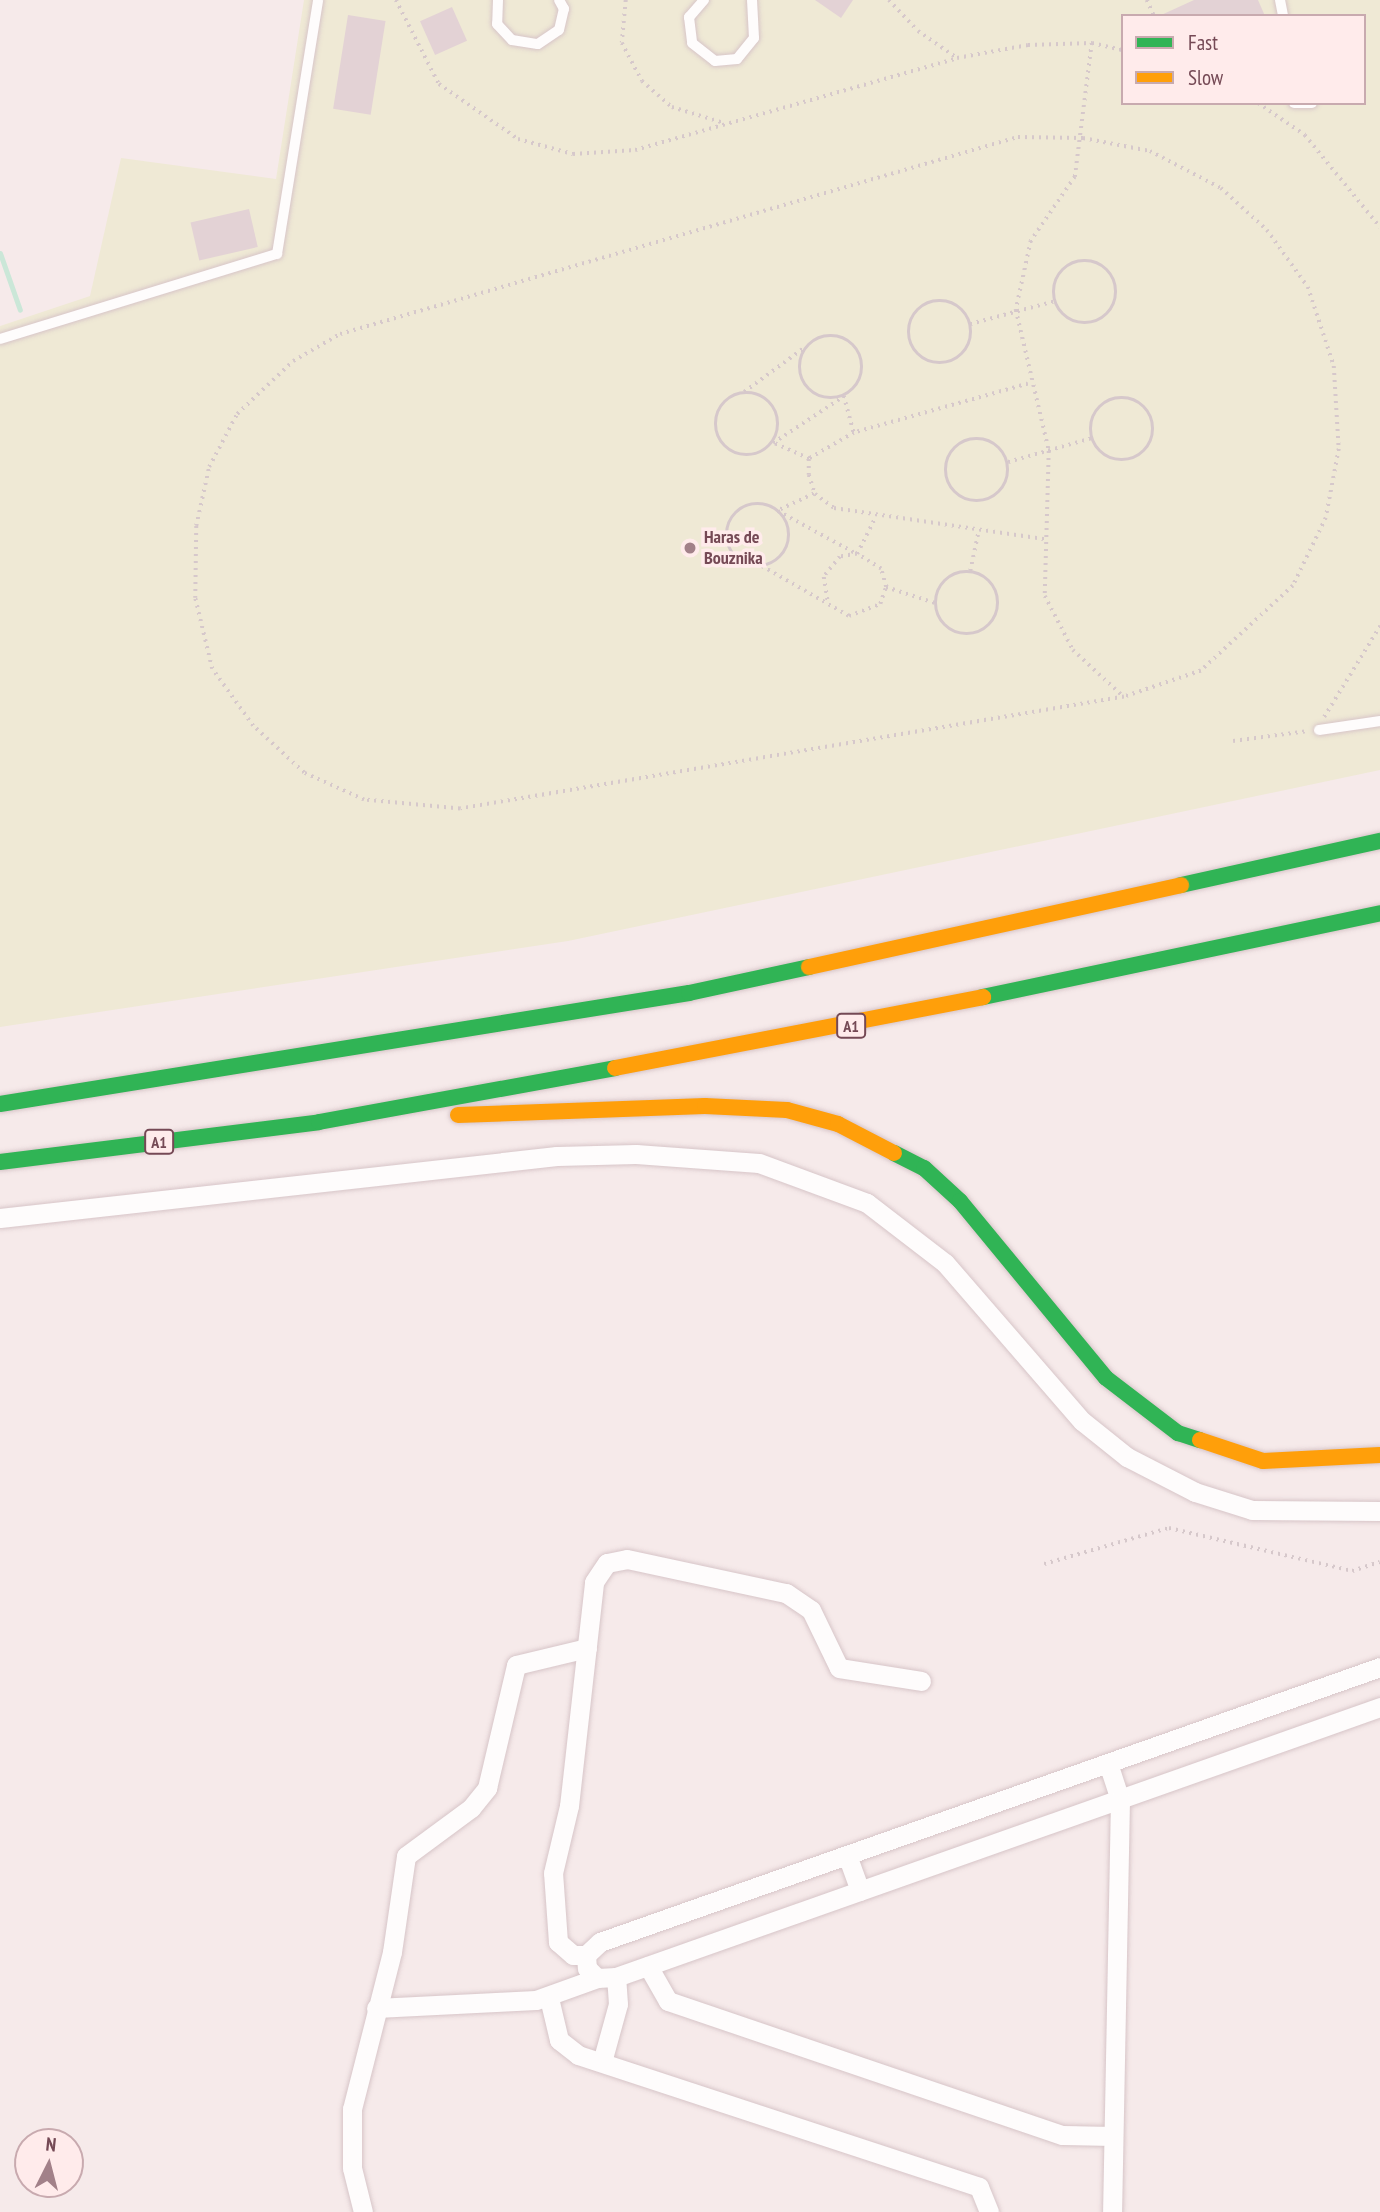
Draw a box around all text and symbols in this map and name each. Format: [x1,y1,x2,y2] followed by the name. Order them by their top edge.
[1121,14,1366,105] legend
[1188,29,1218,56] text: Fast
[1188,64,1223,91] text: Slow
[704,527,763,570] place label: Haras de Bouznika
[682,540,698,556] marker: Haras de Bouznika
[835,1014,867,1038] road number: A1
[143,1130,175,1154] road number: A1
[14,2128,84,2198] north arrow
[45,2132,57,2157] text: N

